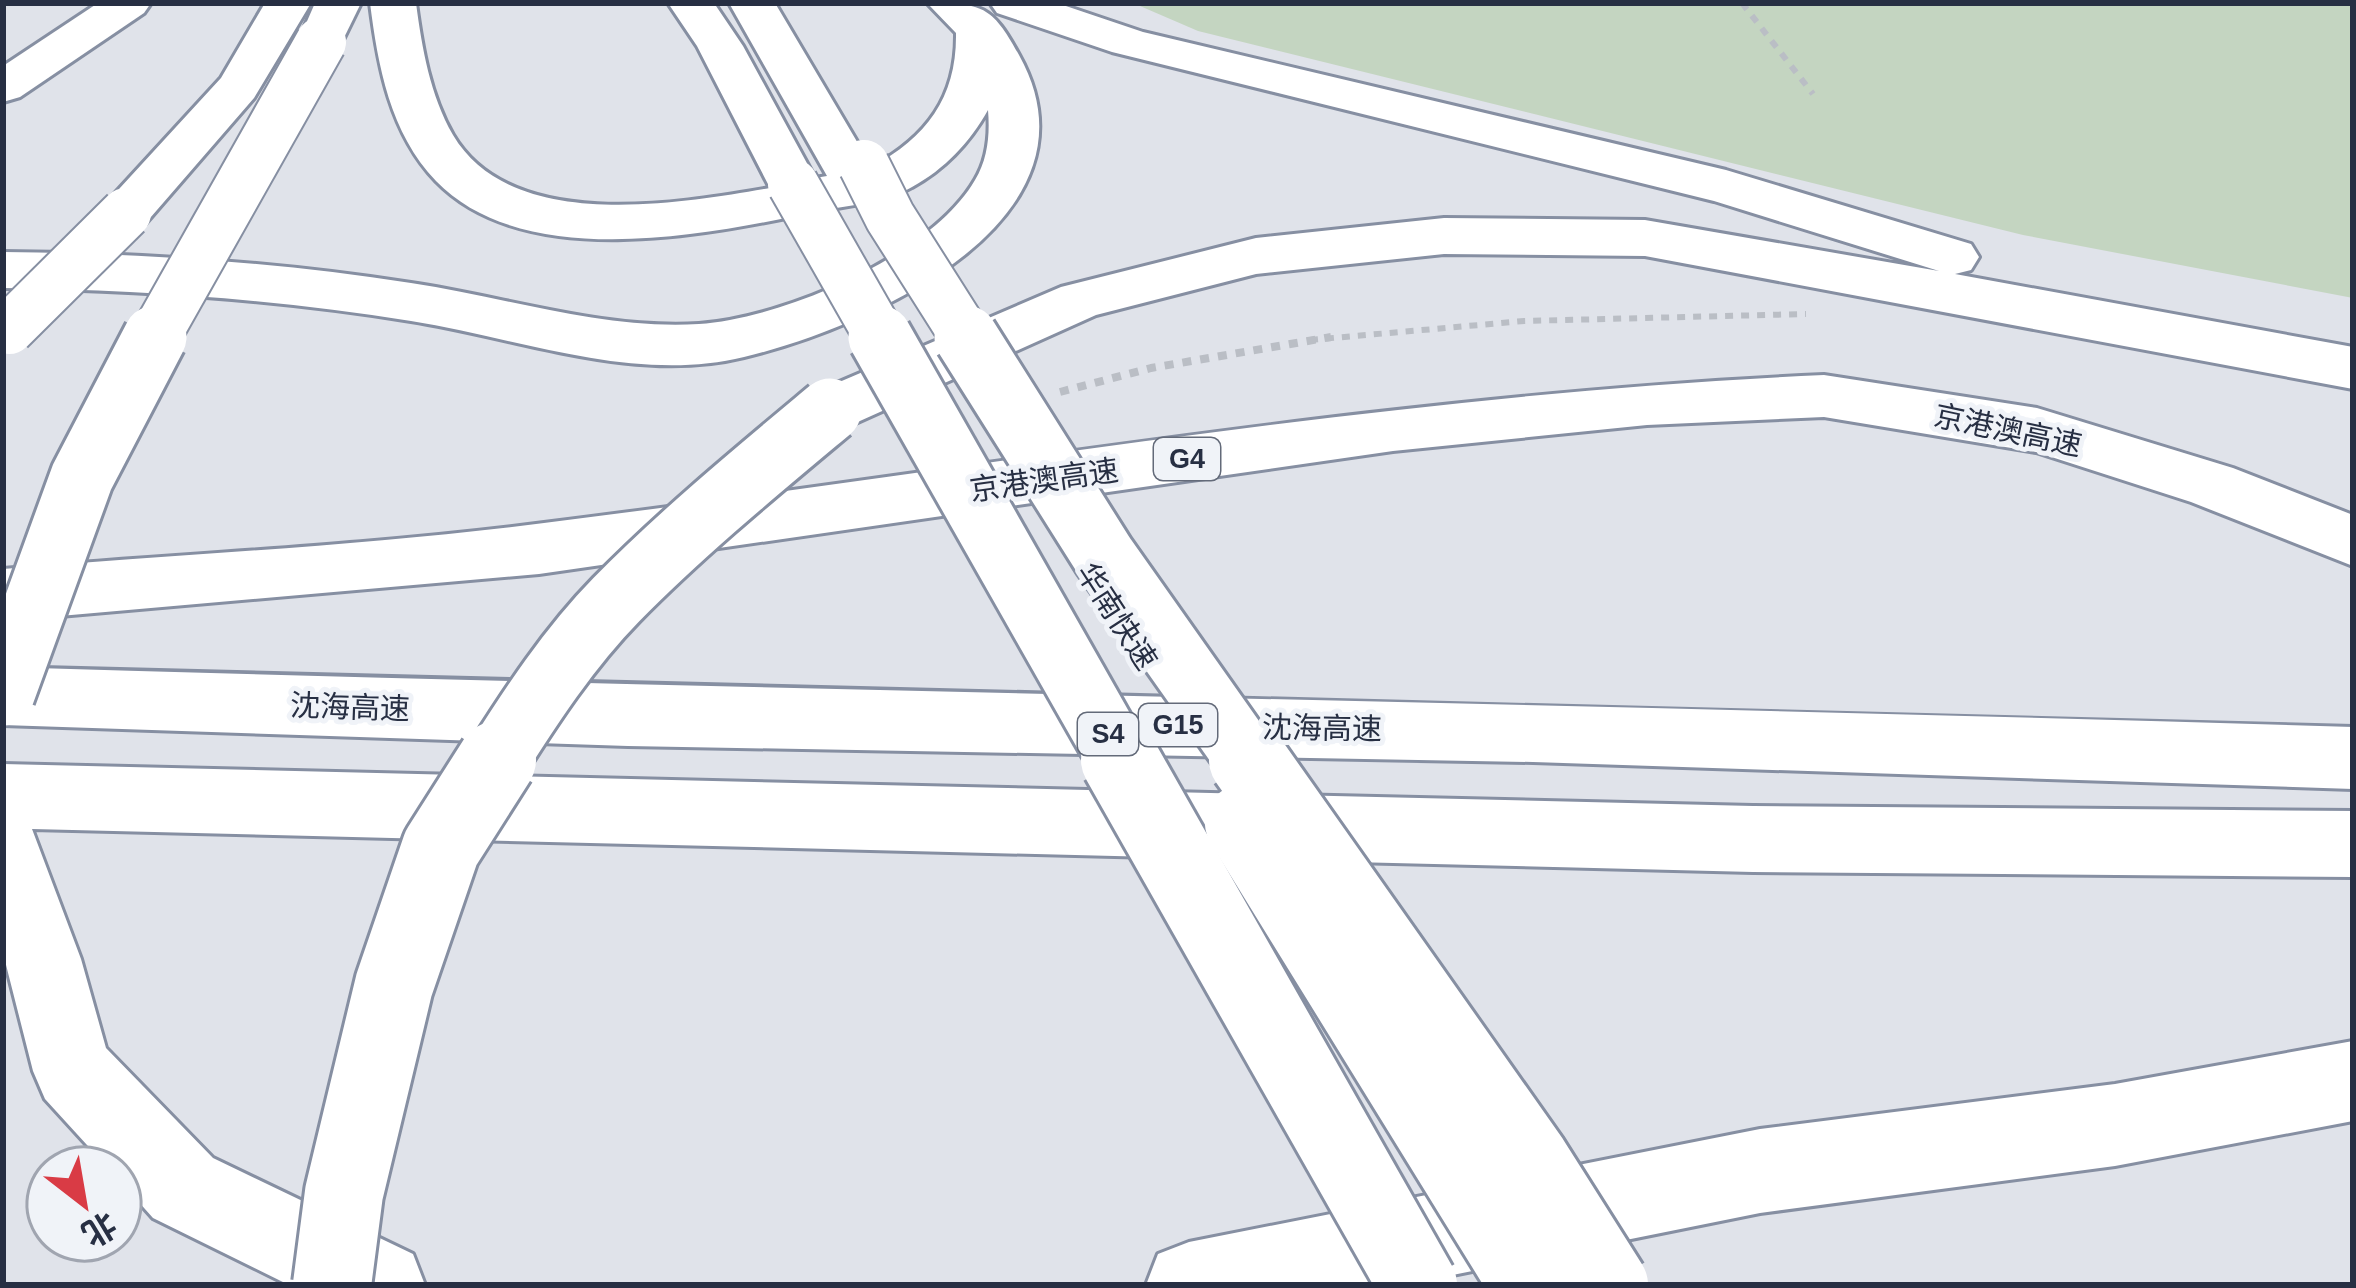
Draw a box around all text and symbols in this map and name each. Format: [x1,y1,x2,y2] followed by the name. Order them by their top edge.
[1931,398,2085,462] street label: 京港澳高速
[1154,438,1220,480] road number: G4
[967,453,1121,507] street label: 京港澳高速
[1070,557,1164,675] street label: 华南快速
[289,688,411,726] street label: 沈海高速
[1139,704,1217,746] road number: G15
[1262,710,1382,746] street label: 沈海高速
[1078,713,1138,755] road number: S4
[24,1144,144,1264] north arrow
[76,1205,123,1254] text: 北

